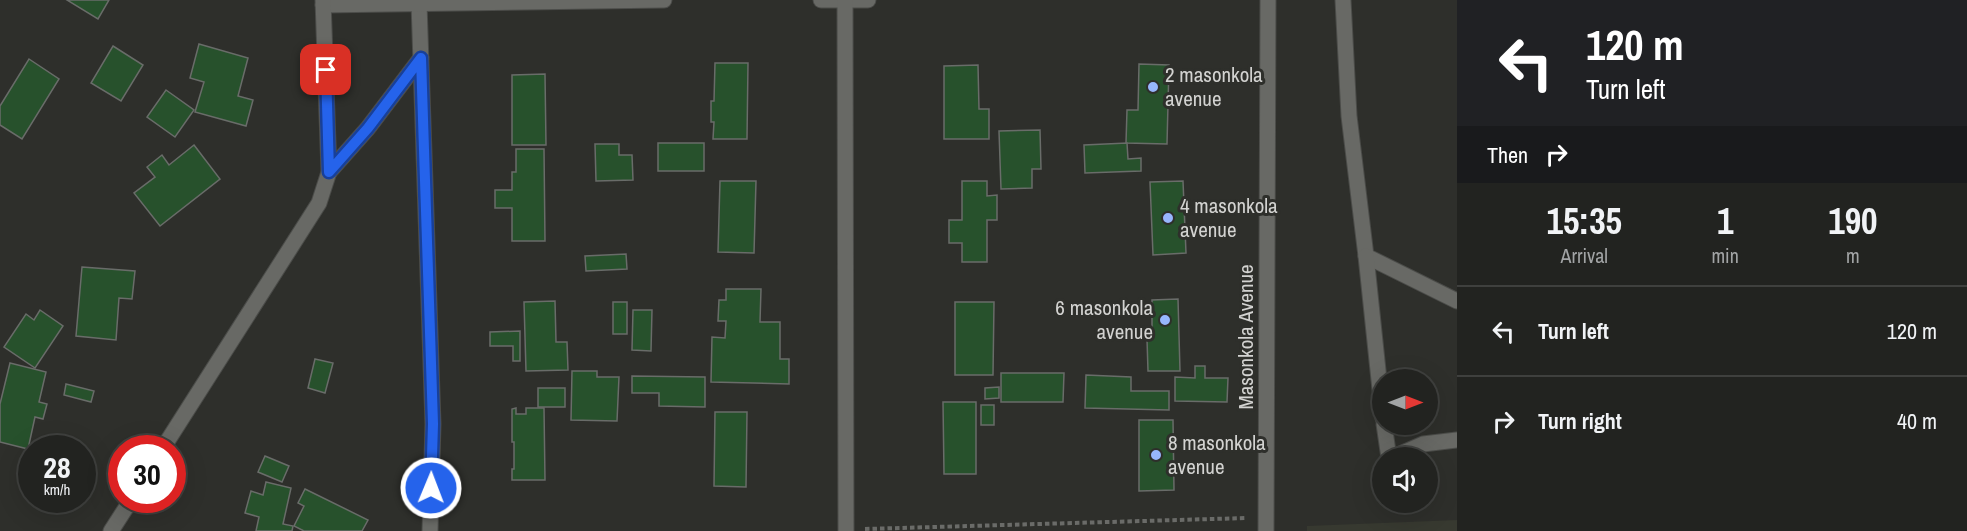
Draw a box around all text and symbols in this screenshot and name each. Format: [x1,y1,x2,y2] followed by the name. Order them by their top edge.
[1586,17,1684,73] text: 120 m
[1487,24,1565,102] icon: left
[300,44,351,95] pin
[309,53,342,86] icon: arrive
[1165,60,1263,113] place label: 2 masonkola avenue
[1586,71,1665,107] text: Turn left
[1146,80,1160,94] marker: 2 masonkola avenue
[1540,138,1573,171] icon: right
[1487,140,1528,170] text: Then
[1180,191,1278,244] place label: 4 masonkola avenue
[1546,197,1622,245] text: 15:35
[1717,197,1733,245] text: 1
[1828,197,1878,245] text: 190
[1161,211,1175,225] marker: 4 masonkola avenue
[1561,242,1608,269] text: Arrival
[1711,242,1739,269] text: min
[1846,242,1860,269] text: m
[1231,264,1260,410] street label: Masonkola Avenue
[1055,293,1153,346] place label: 6 masonkola avenue
[1158,313,1172,327] marker: 6 masonkola avenue
[1487,315,1520,348] icon: left
[1538,316,1609,346] text: Turn left
[1887,316,1937,346] text: 120 m
[1372,369,1438,435] north arrow
[1372,369,1438,513] map controls
[1487,405,1520,438] icon: right
[1538,406,1622,436] text: Turn right
[1897,406,1937,436] text: 40 m
[1168,428,1266,481] place label: 8 masonkola avenue
[108,435,186,513] speed limit sign: 30
[43,447,71,487] text: 28
[1372,447,1438,513] button: sound
[1149,448,1163,462] marker: 8 masonkola avenue
[399,456,463,520] position arrow
[44,479,70,500] text: km/h

